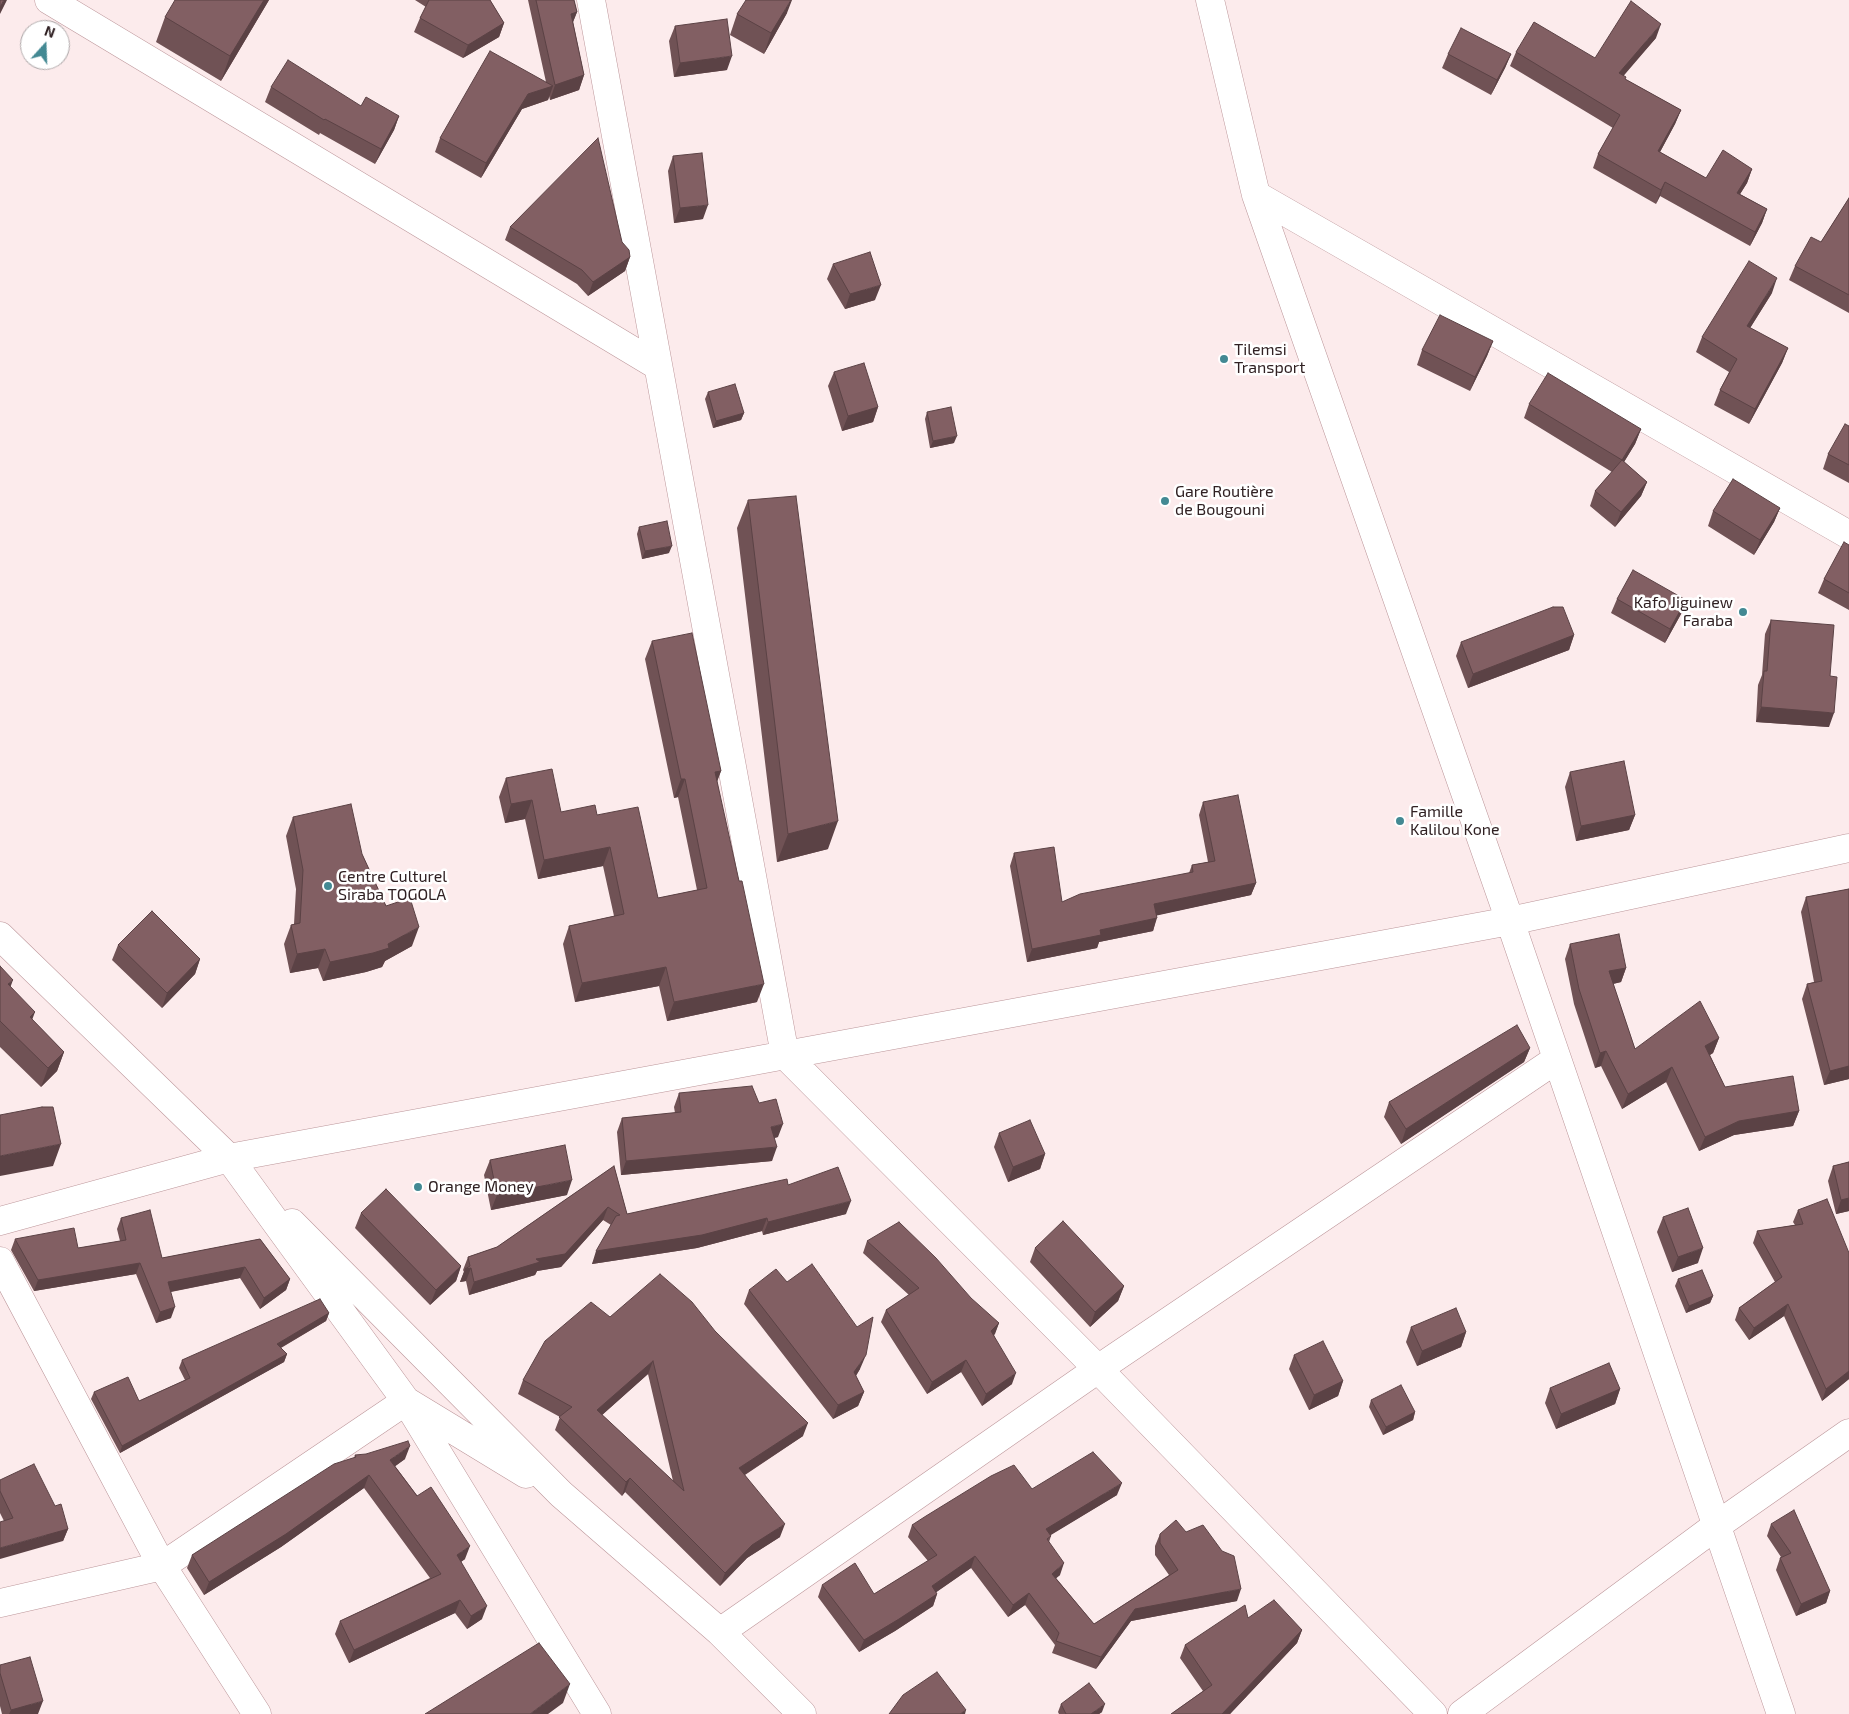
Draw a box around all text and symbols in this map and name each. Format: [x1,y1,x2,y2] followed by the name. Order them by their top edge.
[20,20,70,70] north arrow
[42,22,58,41] text: N
[1234,340,1305,378] place label: Tilemsi Transport
[1218,353,1230,365] marker: Tilemsi Transport
[1175,482,1274,520] place label: Gare Routière de Bougouni
[1159,495,1171,507] marker: Gare Routière de Bougouni
[1634,593,1733,631] place label: Kafo Jiguinew Faraba
[1737,606,1749,618] marker: Kafo Jiguinew Faraba
[1410,802,1500,840] place label: Famille Kalilou Kone
[1394,815,1406,827] marker: Famille Kalilou Kone
[338,867,447,905] place label: Centre Culturel Siraba TOGOLA
[322,880,334,892] marker: Centre Culturel Siraba TOGOLA
[428,1177,534,1197] place label: Orange Money
[412,1181,424,1193] marker: Orange Money

